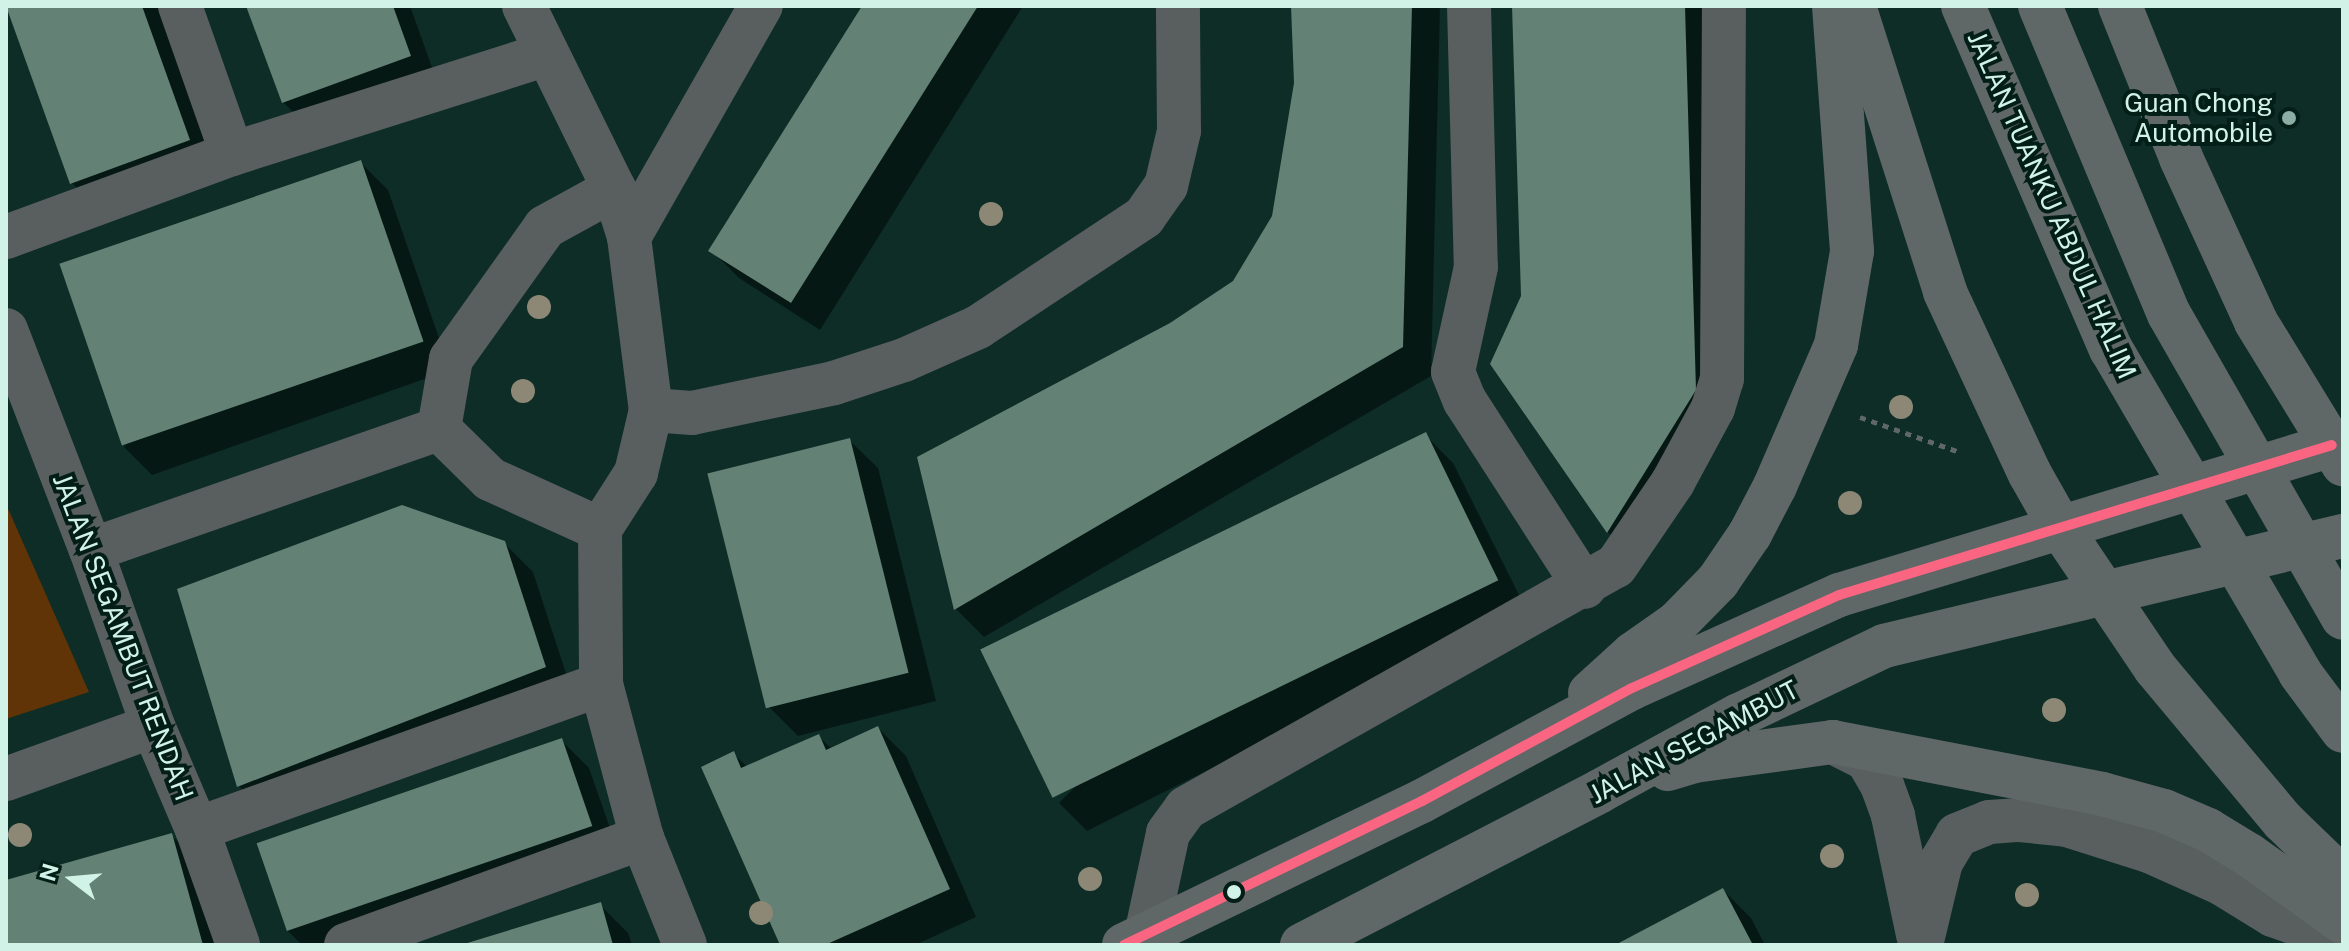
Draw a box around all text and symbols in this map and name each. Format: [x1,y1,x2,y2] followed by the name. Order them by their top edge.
[1961,26,2143,384] street label: JALAN TUANKU ABDUL HALIM
[2124,87,2273,148] place label: Guan Chong Automobile
[2280,109,2298,127] marker: Guan Chong Automobile
[46,469,200,805] street label: JALAN SEGAMBUT RENDAH
[1584,674,1804,810] street label: JALAN SEGAMBUT
[32,839,112,919] north arrow
[34,861,64,884] text: N
[1226,884,1242,900] unlabelled marker

